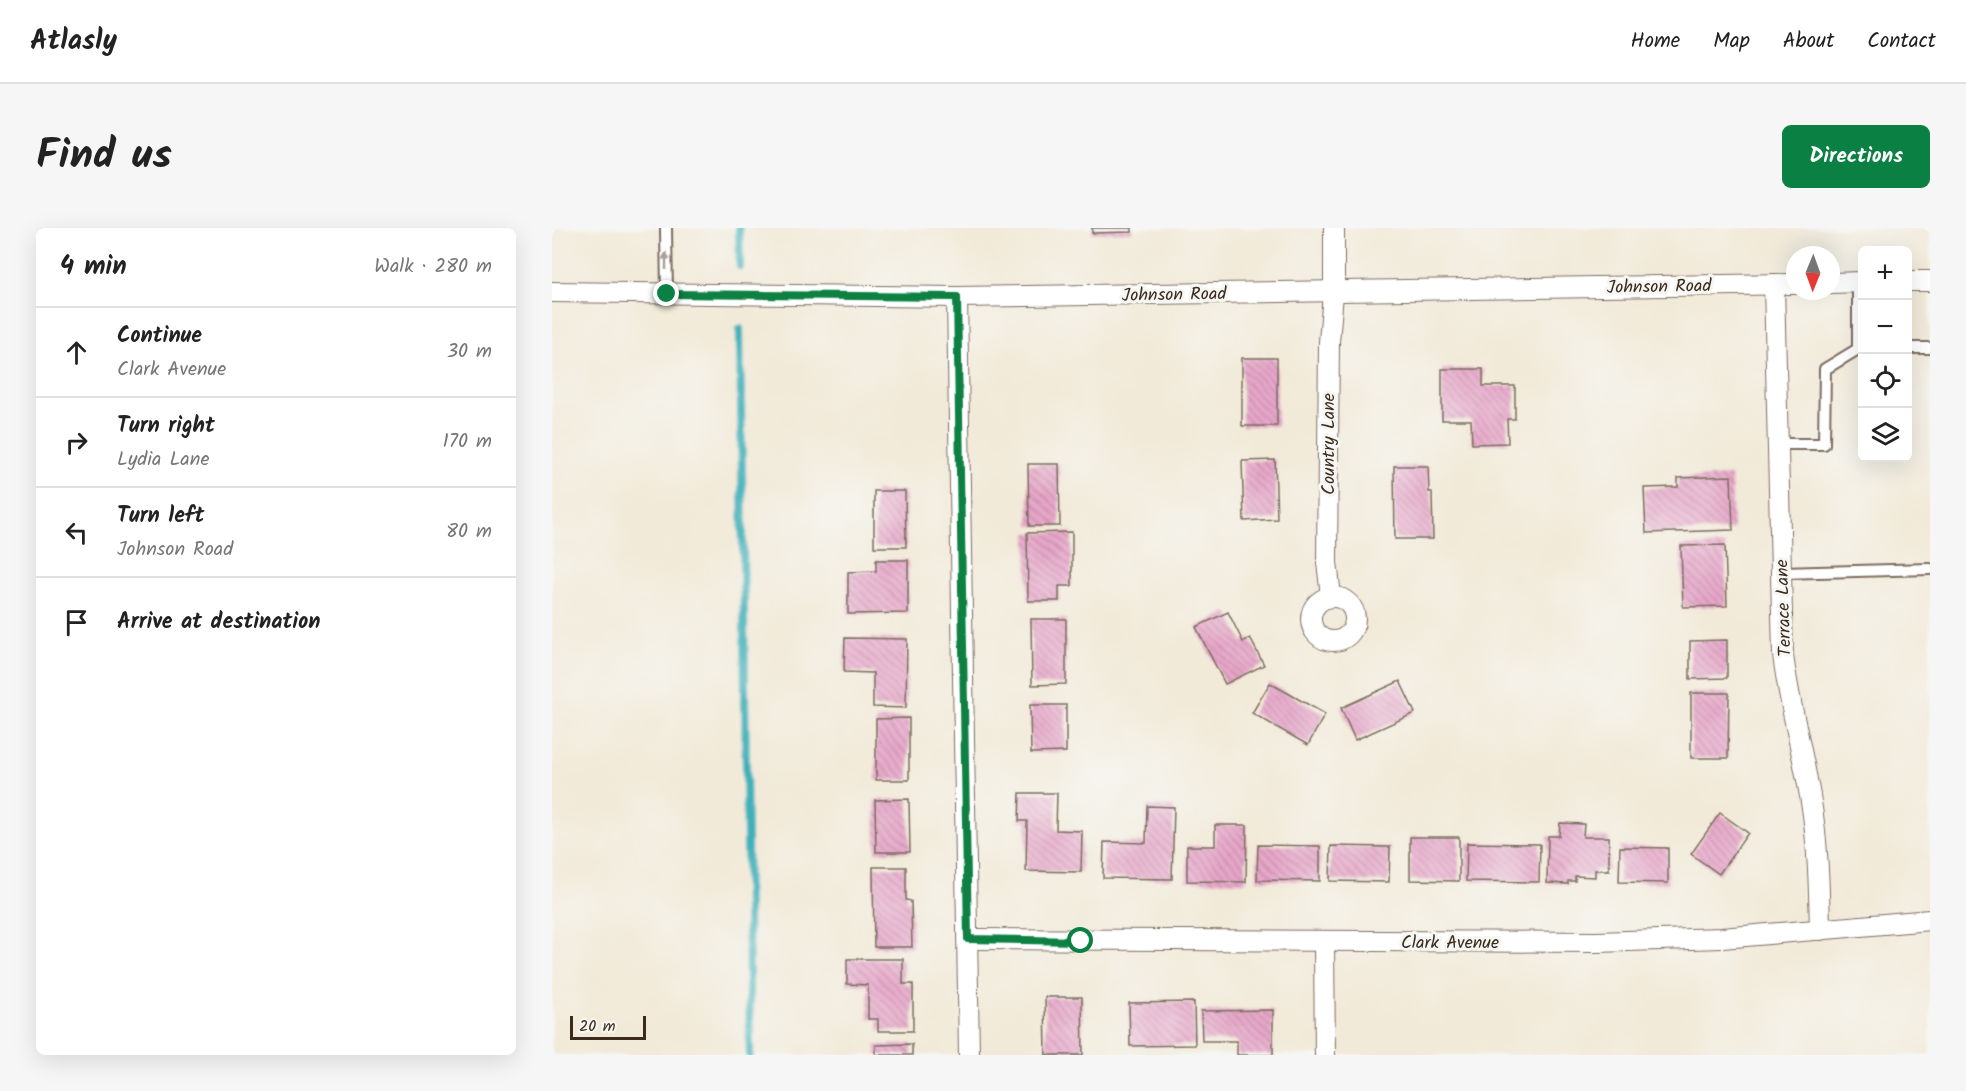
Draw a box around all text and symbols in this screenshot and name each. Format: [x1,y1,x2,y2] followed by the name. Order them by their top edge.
[30,19,117,64] text: Atlasly
[1631,25,1680,58] text: Home
[1713,25,1750,58] text: Map
[1783,25,1834,58] text: About
[1867,25,1936,58] text: Contact
[36,123,172,190] text: Find us
[1782,125,1930,188] button: Directions
[60,246,127,288] text: 4 min
[1786,246,1840,300] north arrow
[1858,246,1912,462] map controls
[1858,246,1912,300] button: +
[374,251,492,283] text: Walk · 280 m
[661,251,671,270] one-way arrow
[1607,272,1713,303] street label: Johnson Road
[653,280,679,306] route end
[1122,280,1228,311] street label: Johnson Road
[1858,300,1912,354] button: −
[117,319,202,354] text: Continue
[60,336,93,369] icon: ahead
[447,336,492,368] text: 30 m
[117,354,226,386] text: Clark Avenue
[1858,354,1912,408] button: locate
[1315,393,1344,495] street label: Country Lane
[1858,408,1912,462] button: layers
[117,409,215,444] text: Turn right
[60,426,93,459] icon: right
[443,426,492,458] text: 170 m
[117,444,209,476] text: Lydia Lane
[117,499,204,534] text: Turn left
[60,516,93,549] icon: left
[446,516,492,548] text: 80 m
[117,534,233,566] text: Johnson Road
[1768,559,1801,657] street label: Terrace Lane
[117,605,320,640] text: Arrive at destination
[60,606,93,639] icon: arrive
[1067,927,1093,953] route start
[1401,929,1499,958] street label: Clark Avenue
[570,1013,646,1040] scale bar
[579,1014,615,1039] text: 20 m

